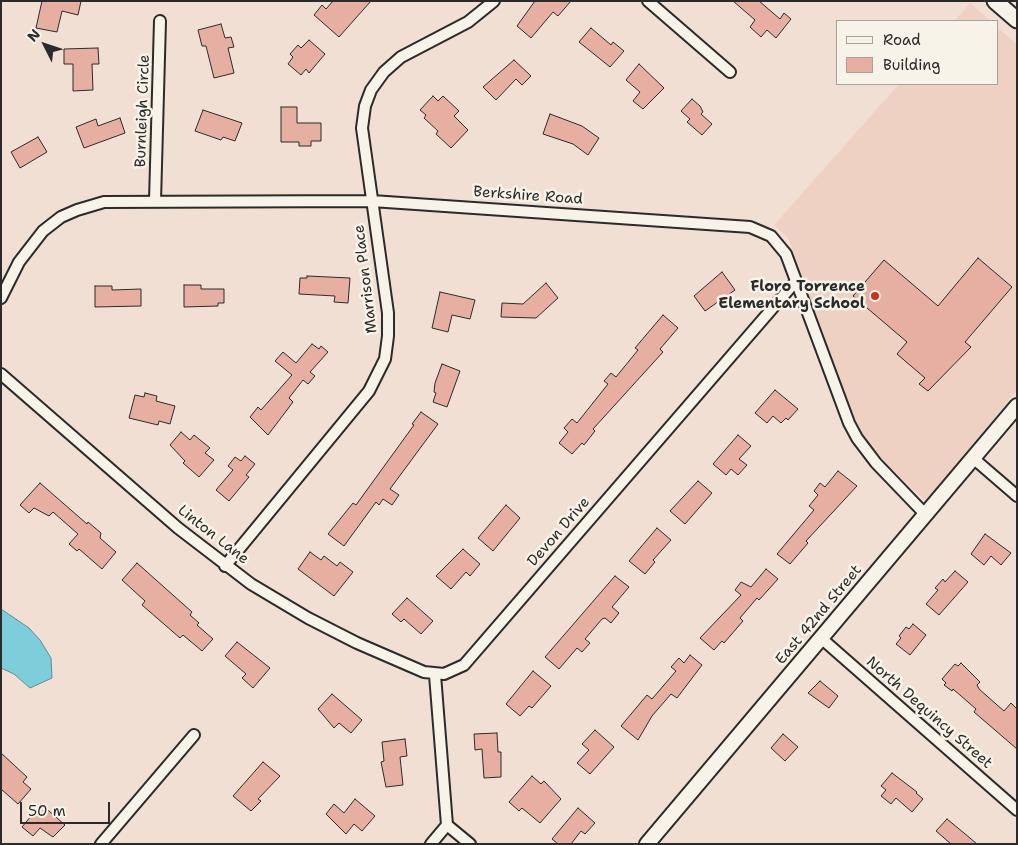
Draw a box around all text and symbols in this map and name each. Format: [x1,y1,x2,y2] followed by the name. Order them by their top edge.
[20,20,70,70] north arrow
[836,20,998,85] legend
[23,25,44,45] text: N
[883,30,921,50] text: Road
[132,54,154,168] street label: Burnleigh Circle
[883,55,940,75] text: Building
[473,183,583,209] street label: Berkshire Road
[350,224,382,334] street label: Marrison Place
[718,278,865,313] place label: Floro Torrence Elementary School
[869,290,881,302] marker: Floro Torrence Elementary School
[524,494,594,570] street label: Devon Drive
[174,502,252,568] street label: Linton Lane
[772,562,866,668] street label: East 42nd Street
[862,653,996,773] street label: North Dequincy Street
[22,792,112,824] scale bar
[28,801,66,821] text: 50 m

